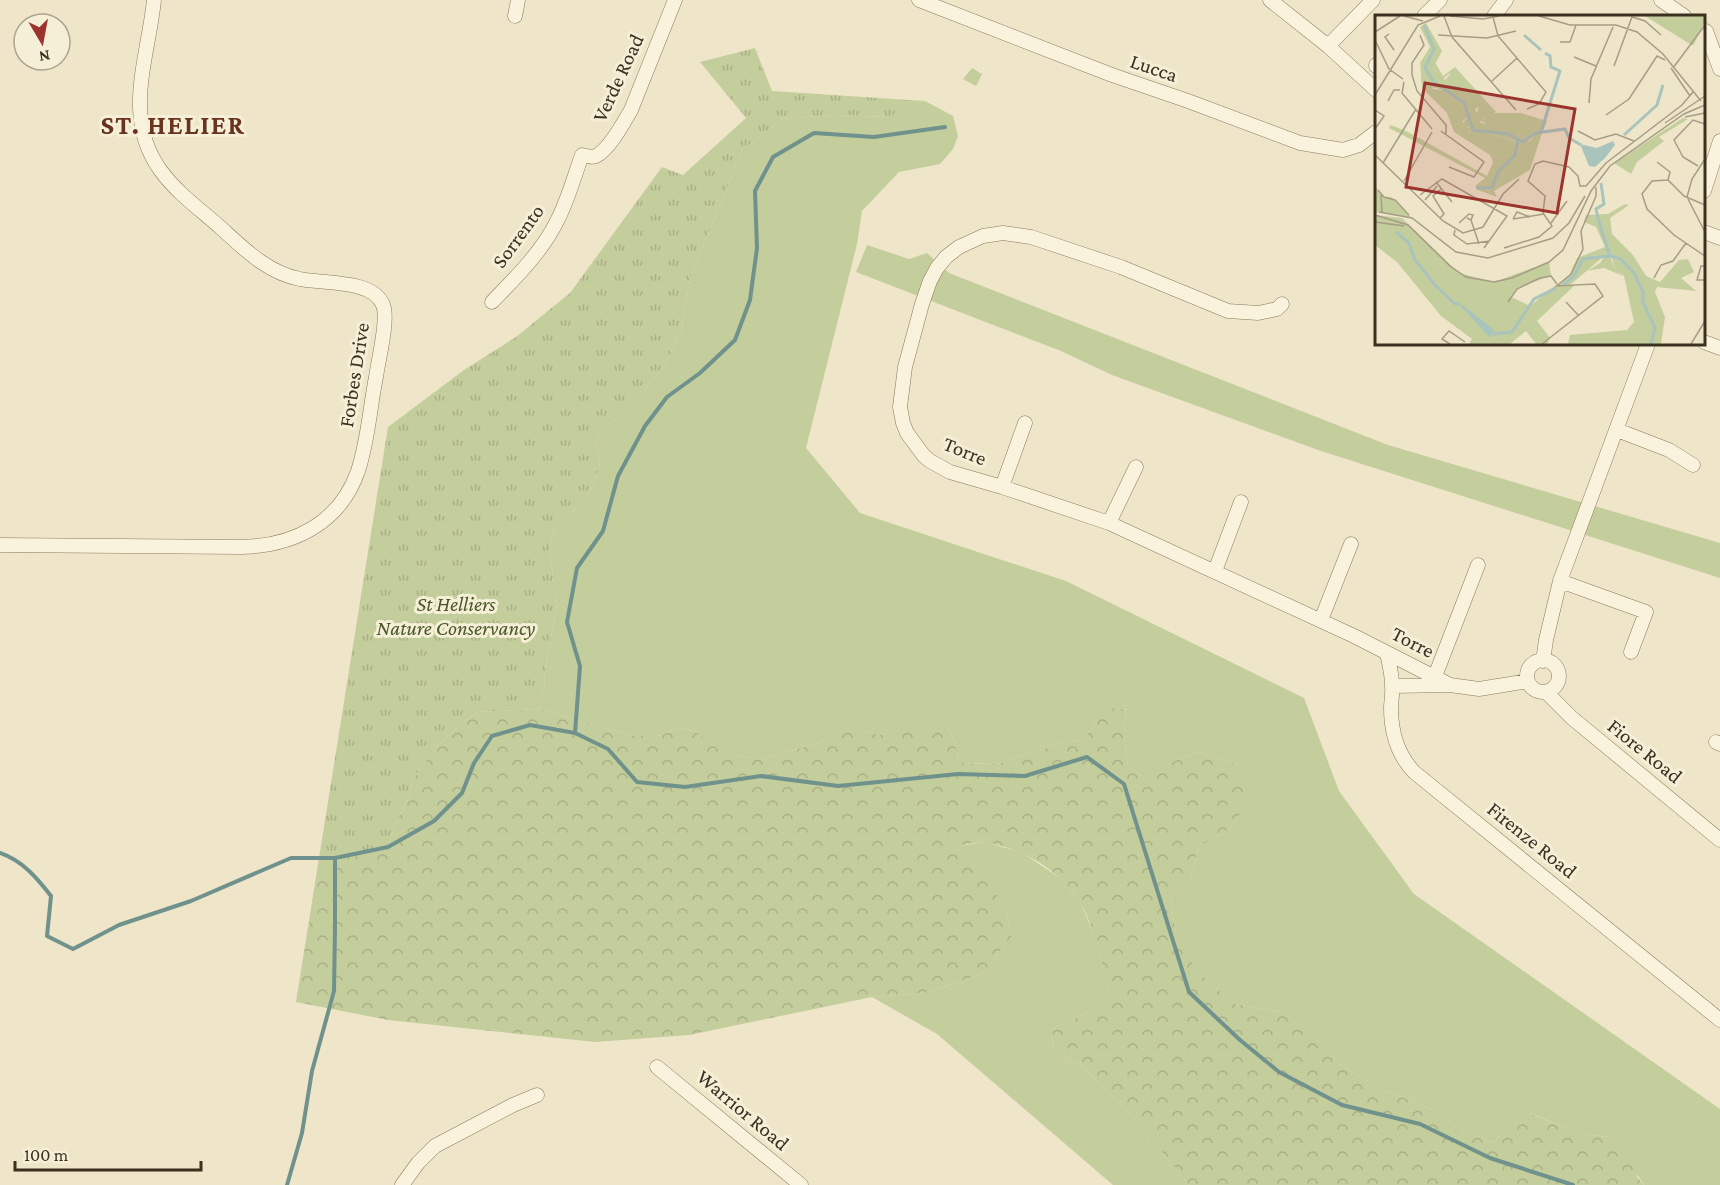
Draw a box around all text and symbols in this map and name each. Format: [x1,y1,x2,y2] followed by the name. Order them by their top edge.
[12,12,72,72] north arrow
[1375,15,1705,345] inset map
[587,30,649,126] street label: Verde Road
[38,47,51,66] text: N
[1127,49,1181,87] street label: Lucca
[100,110,246,140] district label: ST. HELIER
[487,200,549,272] street label: Sorrento
[334,321,374,429] street label: Forbes Drive
[940,431,990,471] street label: Torre
[377,592,536,640] park label: St Helliers Nature Conservancy
[1388,621,1438,663] street label: Torre
[1603,714,1687,788] street label: Fiore Road
[1483,797,1581,883] street label: Firenze Road
[692,1065,794,1155] street label: Warrior Road
[15,1134,201,1172] scale bar
[24,1145,69,1165] text: 100 m

